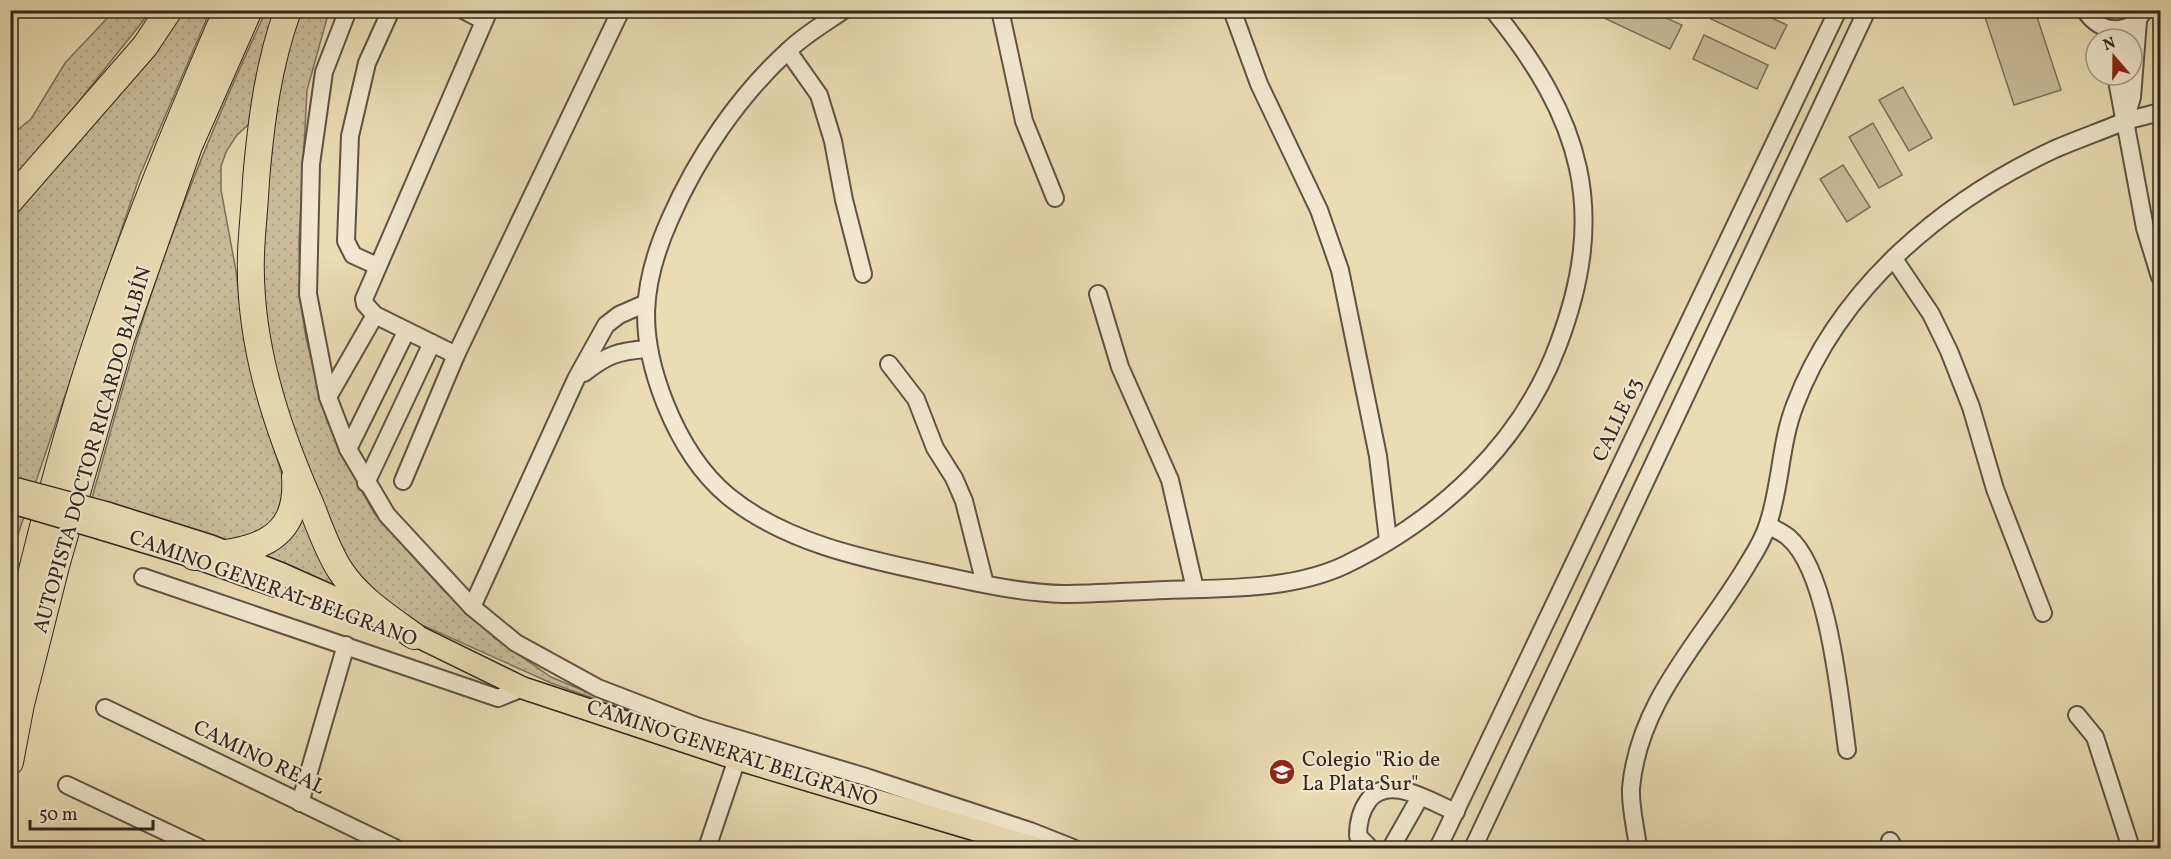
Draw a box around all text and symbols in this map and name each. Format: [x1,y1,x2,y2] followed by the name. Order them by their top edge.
[2084,27,2144,87] north arrow
[2100,32,2119,57] text: N
[27,263,159,637] street label: AUTOPISTA DOCTOR RICARDO BALBÍN
[1586,373,1650,467] street label: CALLE 63
[125,523,421,655] street label: CAMINO GENERAL BELGRANO
[583,693,881,815] street label: CAMINO GENERAL BELGRANO
[188,714,330,803] street label: CAMINO REAL
[1302,746,1440,799] place label: Colegio "Rio de La Plata Sur"
[1267,757,1297,787] school or university icon: Colegio "Rio de La Plata Sur"
[30,793,153,831] scale bar
[39,803,78,828] text: 50 m

